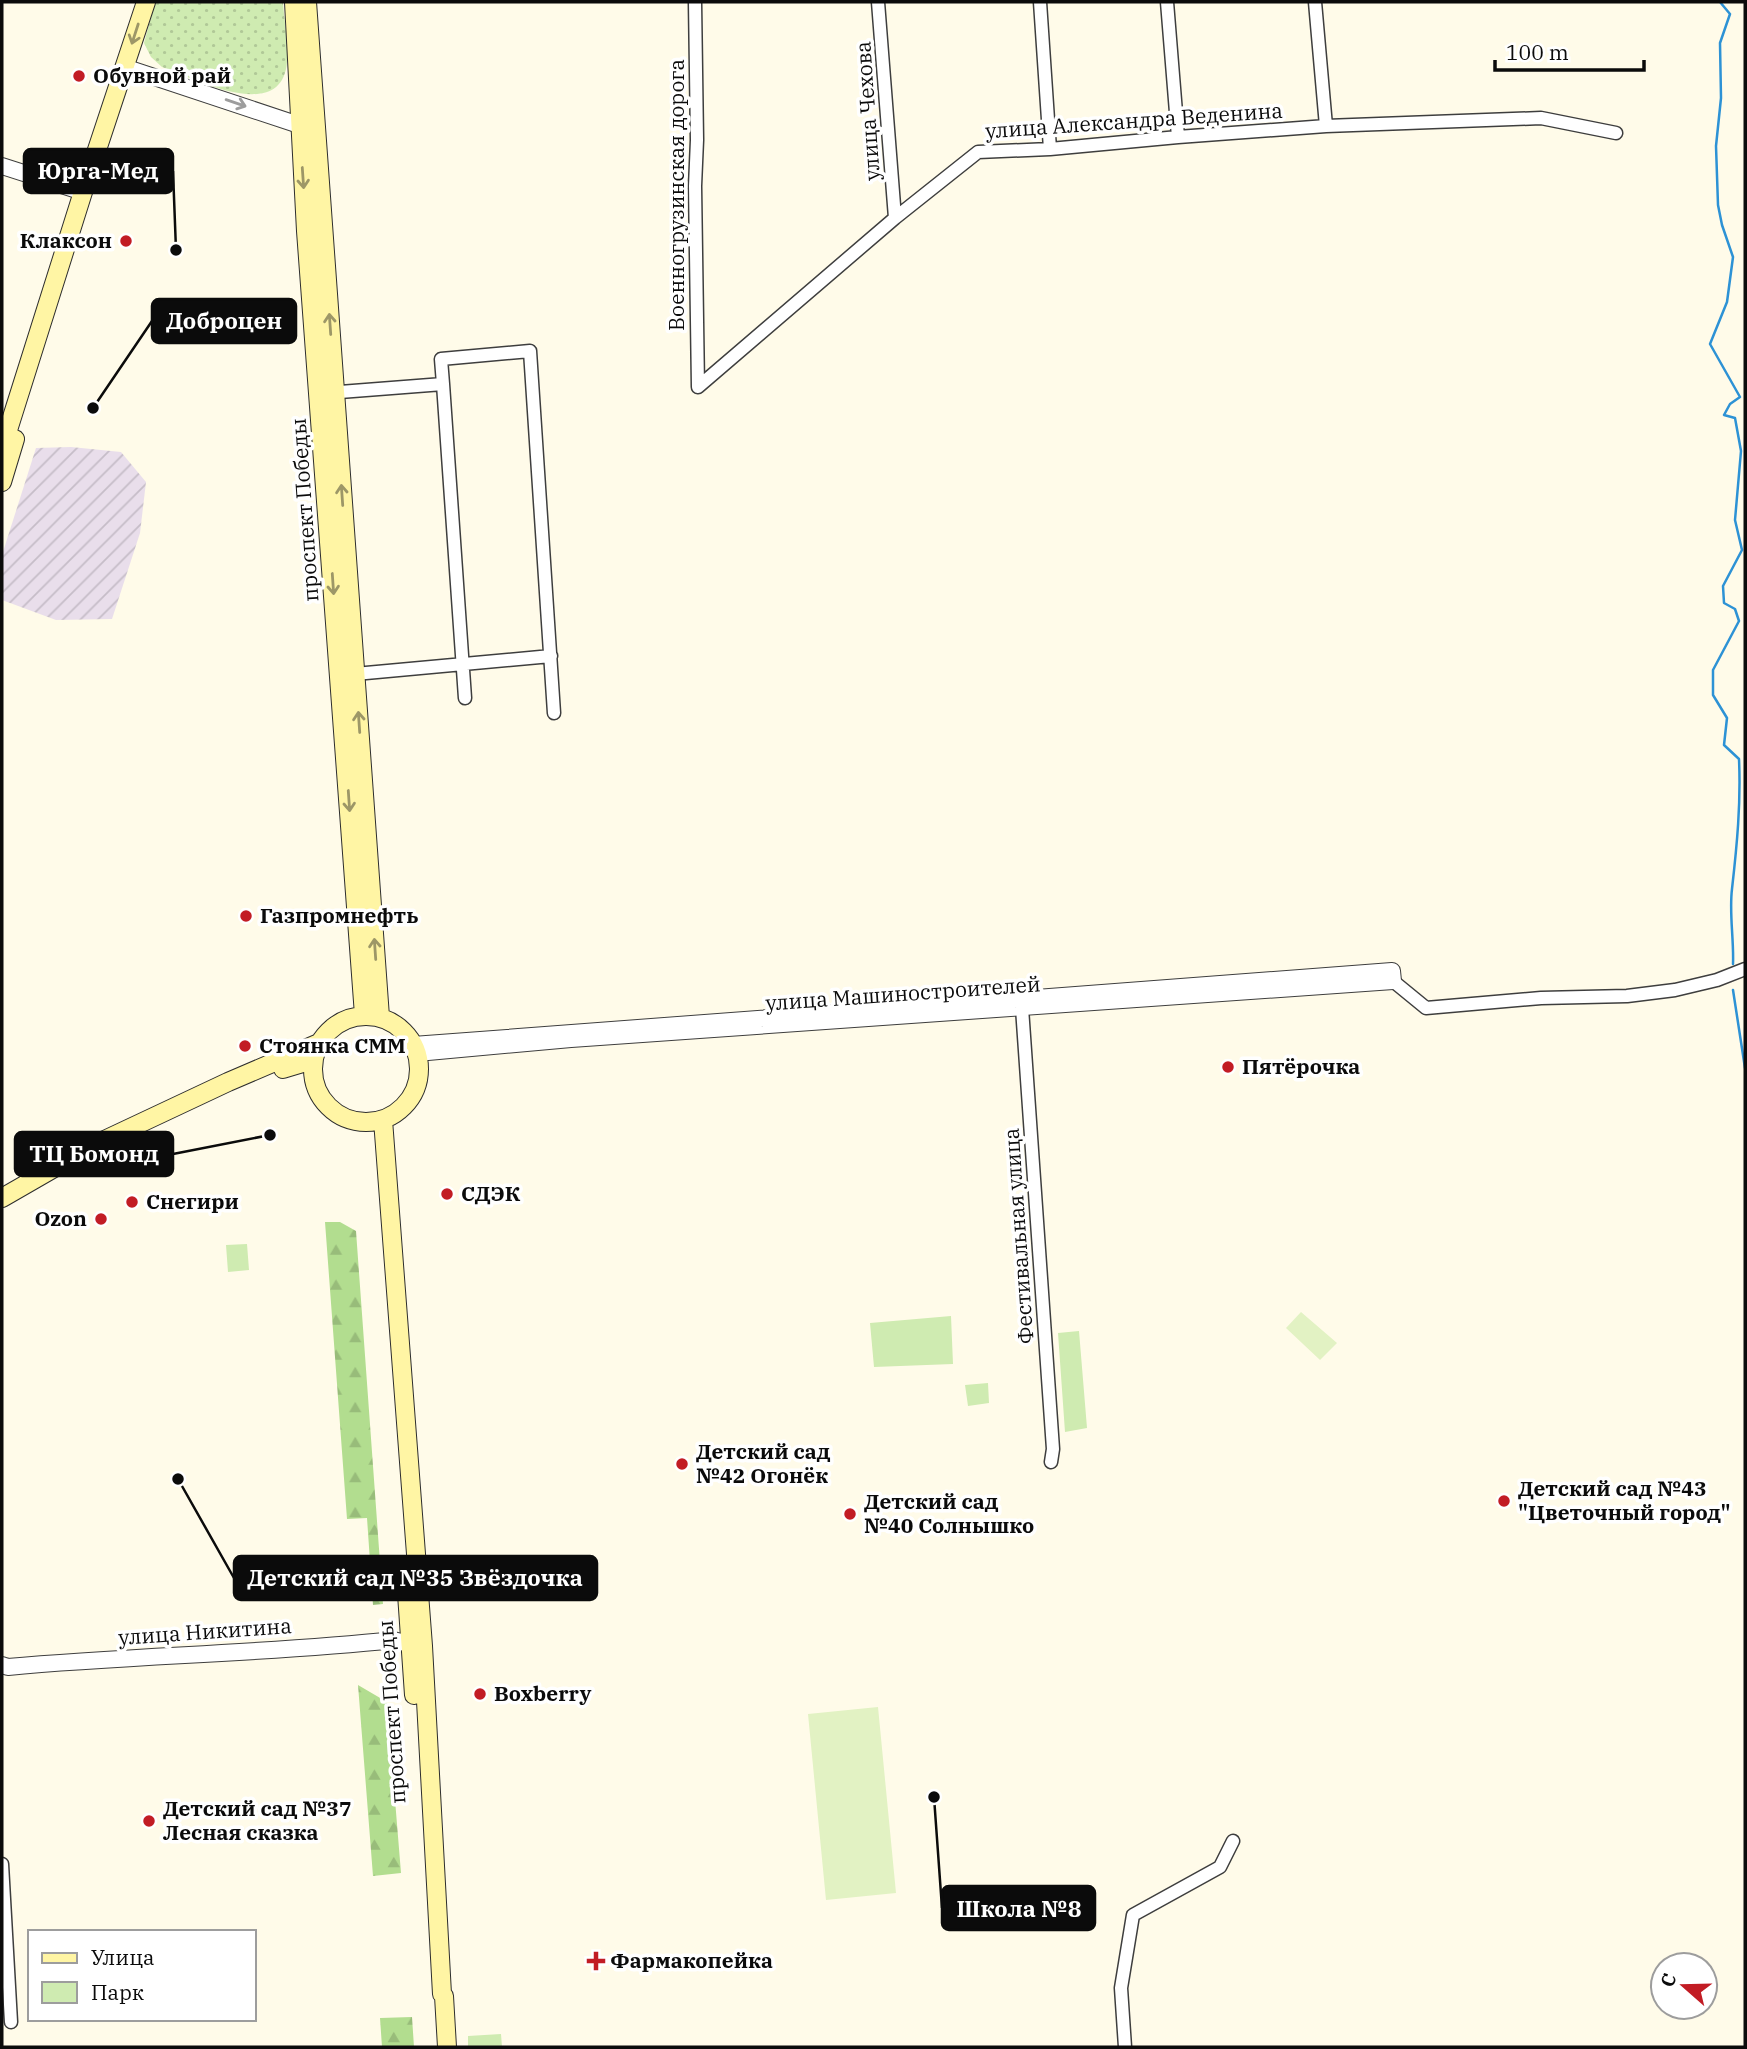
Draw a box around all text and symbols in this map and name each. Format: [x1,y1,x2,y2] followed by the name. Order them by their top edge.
[128,23,140,45] one-way arrow
[1495,28,1644,72] scale bar
[1506,38,1569,66] text: 100 m
[848,40,886,182] street label: улица Чехова
[662,59,690,331] street label: Военногрузинская дорога
[93,61,231,89] place label: Обувной рай
[71,68,87,84] marker: Обувной рай
[984,96,1284,144] street label: улица Александра Веденина
[224,98,246,110] one-way arrow
[24,149,173,193] callout: Юрга-Мед
[38,155,159,185] text: Юрга-Мед
[296,166,309,189] one-way arrow
[20,226,112,254] place label: Клаксон
[118,233,134,249] marker: Клаксон
[152,299,296,343] callout: Доброцен
[166,305,282,335] text: Доброцен
[323,314,336,336] one-way arrow
[284,417,324,603] street label: проспект Победы
[335,484,348,507] one-way arrow
[327,572,340,595] one-way arrow
[352,711,365,734] one-way arrow
[342,789,355,812] one-way arrow
[260,901,418,929] place label: Газпромнефть
[238,908,254,924] marker: Газпромнефть
[368,938,381,961] one-way arrow
[764,969,1041,1017] street label: улица Машиностроителей
[259,1031,406,1059] place label: Стоянка СММ
[237,1038,253,1054] marker: Стоянка СММ
[1242,1052,1360,1080] place label: Пятёрочка
[1220,1059,1236,1075] marker: Пятёрочка
[996,1127,1040,1345] street label: Фестивальная улица
[15,1132,173,1176] callout: ТЦ Бомонд
[29,1138,159,1168] text: ТЦ Бомонд
[461,1179,521,1207] place label: СДЭК
[439,1186,455,1202] marker: СДЭК
[146,1187,239,1215] place label: Снегири
[124,1194,140,1210] marker: Снегири
[34,1204,87,1232] place label: Ozon
[93,1211,109,1227] marker: Ozon
[696,1437,831,1489] place label: Детский сад №42 Огонёк
[674,1456,690,1472] marker: Детский сад №42 Огонёк
[1518,1474,1731,1526] place label: Детский сад №43 "Цветочный город"
[864,1487,1034,1539] place label: Детский сад №40 Солнышко
[1496,1493,1512,1509] marker: Детский сад №43 "Цветочный город"
[842,1506,858,1522] marker: Детский сад №40 Солнышко
[234,1556,597,1600] callout: Детский сад №35 Звёздочка
[247,1562,583,1592] text: Детский сад №35 Звёздочка
[117,1611,293,1651] street label: улица Никитина
[371,1619,411,1805] street label: проспект Победы
[494,1679,591,1707] place label: Boxberry
[472,1686,488,1702] marker: Boxberry
[163,1794,352,1846] place label: Детский сад №37 Лесная сказка
[141,1813,157,1829] marker: Детский сад №37 Лесная сказка
[942,1886,1095,1930] callout: Школа №8
[957,1893,1081,1923] text: Школа №8
[28,1930,256,2021] legend
[91,1943,155,1971] text: Улица
[610,1946,773,1974] place label: Фармакопейка
[1649,1951,1719,2021] north arrow
[588,1953,604,1969] marker: Фармакопейка
[1655,1970,1681,1990] text: С
[91,1978,144,2006] text: Парк

